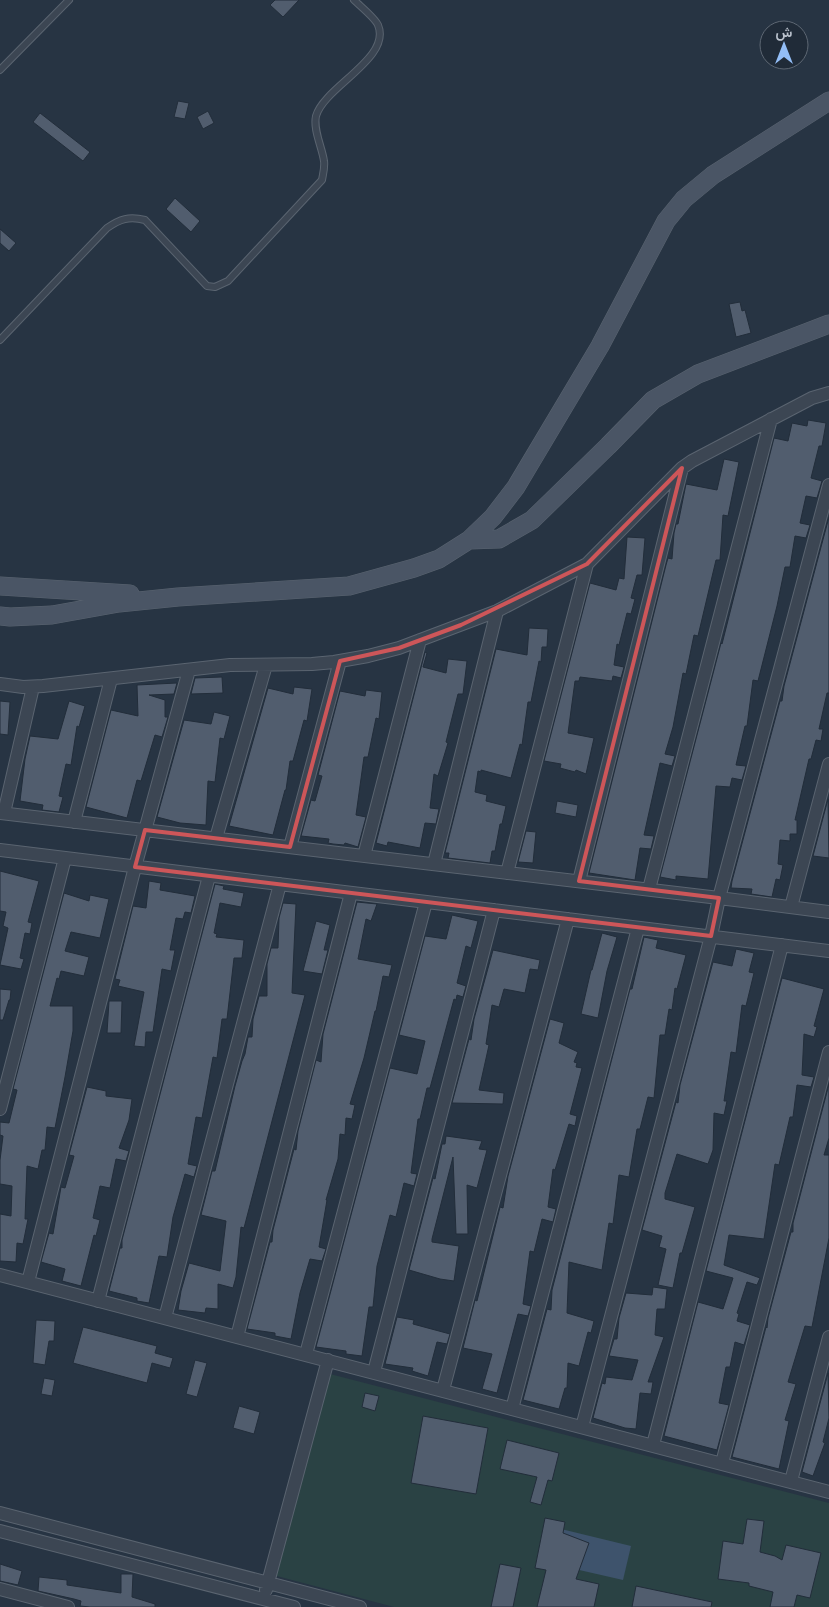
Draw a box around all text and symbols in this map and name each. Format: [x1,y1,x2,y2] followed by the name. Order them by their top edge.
[759,20,809,70] north arrow
[776,24,793,41] text: ش

